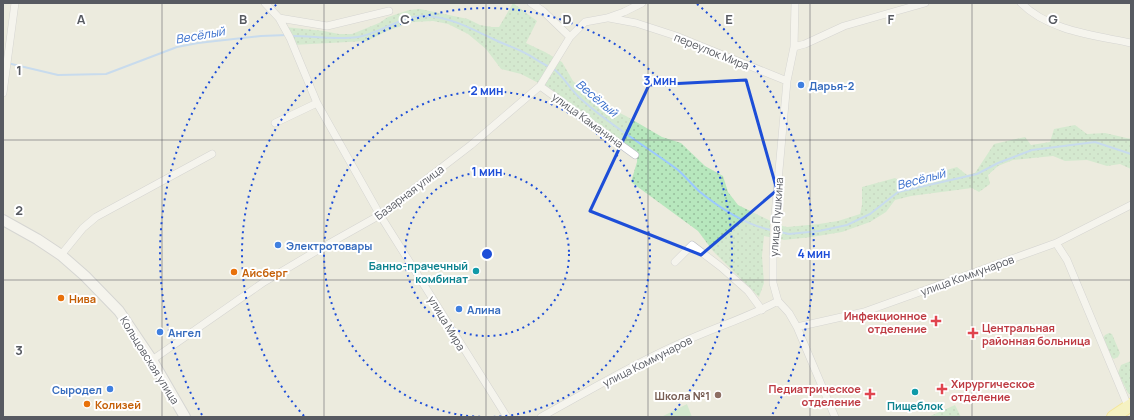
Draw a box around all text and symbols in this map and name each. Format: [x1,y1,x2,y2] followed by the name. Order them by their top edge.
[77,10,86,28] text: A
[239,10,247,28] text: B
[400,10,410,28] text: C
[562,10,572,28] text: D
[725,10,733,28] text: E
[888,10,895,28] text: F
[1048,10,1058,28] text: G
[174,22,227,48] water label: Весёлый
[672,29,752,73] street label: переулок Мира
[16,61,22,79] text: 1
[644,72,676,89] text: 3 мин
[572,75,622,121] water label: Весёлый
[809,78,854,93] place label: Дарья-2
[796,80,806,90] marker: Дарья-2
[470,82,504,99] text: 2 мин
[549,89,627,151] street label: улица Каманина
[371,161,447,223] street label: Базарная улица
[471,163,503,180] text: 1 мин
[895,164,948,194] water label: Весёлый
[766,177,786,257] street label: улица Пушкина
[15,201,23,219] text: 2
[286,238,372,253] place label: Электротовары
[273,240,283,250] marker: Электротовары
[797,245,831,262] text: 4 мин
[480,247,494,261] centre of rings
[918,251,1016,299] street label: улица Коммунаров
[369,258,468,286] place label: Банно-прачечный комбинат
[242,265,288,280] place label: Айсберг
[471,266,481,276] marker: Банно-прачечный комбинат
[229,267,239,277] marker: Айсберг
[69,291,96,306] place label: Нива
[56,293,66,303] marker: Нива
[425,293,469,353] street label: улица Мира
[467,302,501,317] place label: Алина
[454,304,464,314] marker: Алина
[844,308,927,336] place label: Инфекционное отделение
[117,313,183,407] street label: Кольцовская улица
[930,315,942,327] marker: Инфекционное отделение
[982,320,1090,348] place label: Центральная районная больница
[168,325,201,340] place label: Ангел
[155,327,165,337] marker: Ангел
[967,327,979,339] marker: Центральная районная больница
[600,332,694,390] street label: улица Коммунаров
[15,341,23,359] text: 3
[951,376,1035,404] place label: Хирургическое отделение
[769,381,861,409] place label: Педиатрическое отделение
[52,382,102,397] place label: Сыродел
[936,383,948,395] marker: Хирургическое отделение
[105,384,115,394] marker: Сыродел
[910,387,920,397] marker: Пищеблок
[655,388,710,403] place label: Школа №1
[864,388,876,400] marker: Педиатрическое отделение
[713,390,723,400] marker: Школа №1
[95,397,141,412] place label: Колизей
[887,398,944,413] place label: Пищеблок
[82,399,92,409] marker: Колизей

